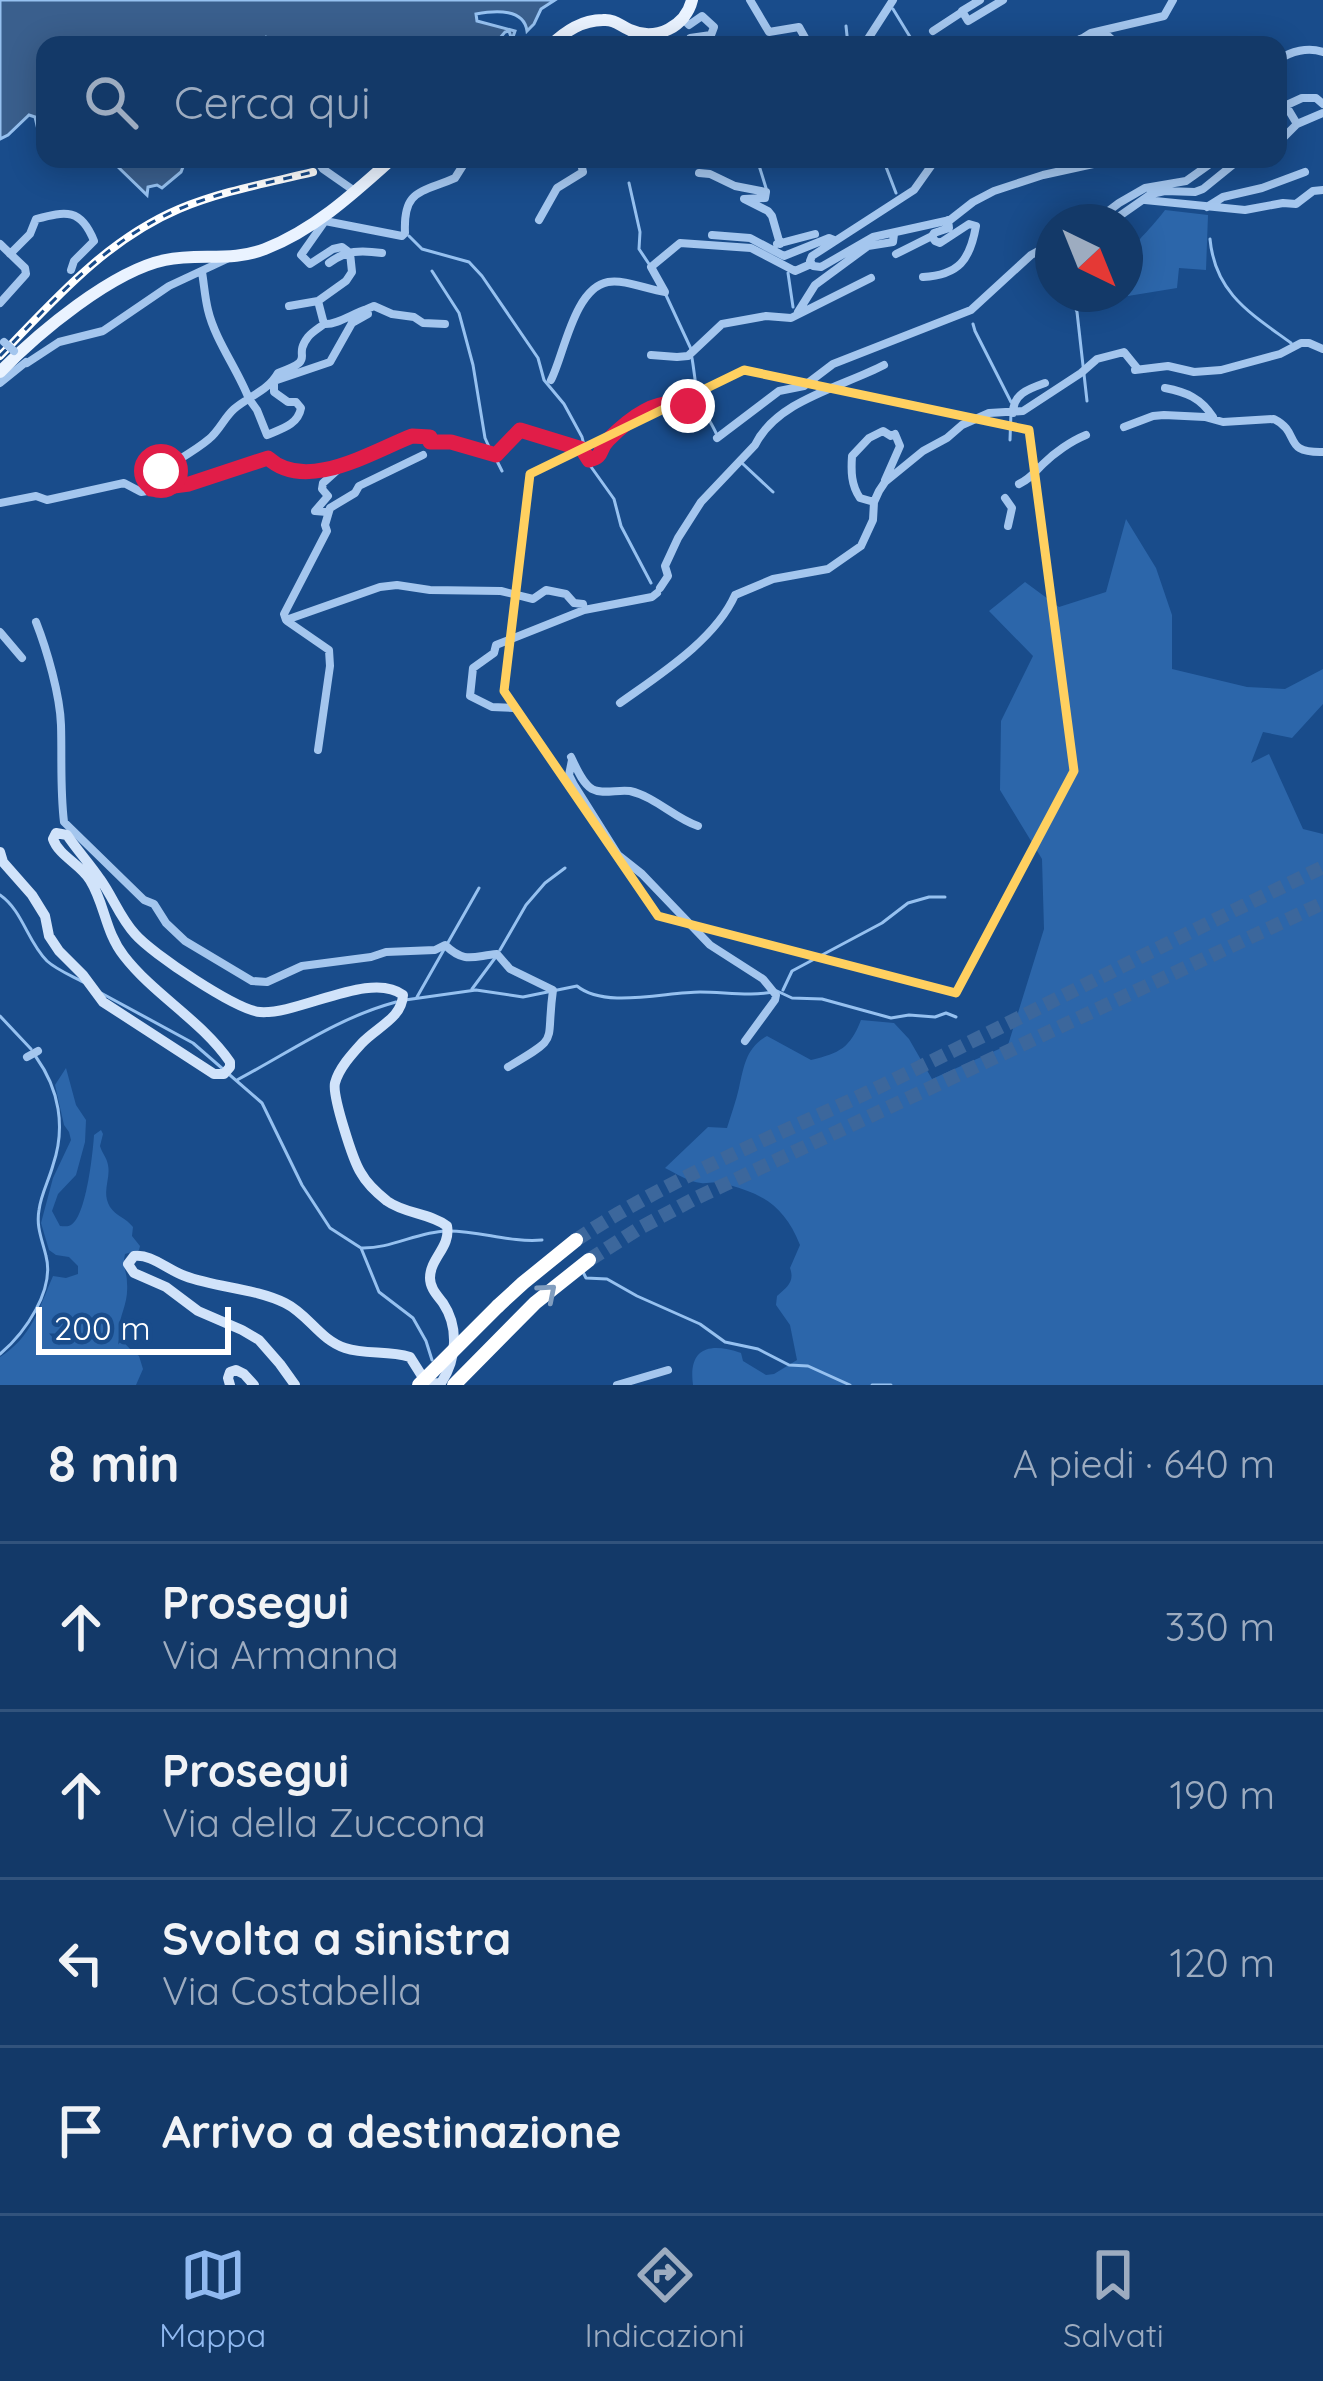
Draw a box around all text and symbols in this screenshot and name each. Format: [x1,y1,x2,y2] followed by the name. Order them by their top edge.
[36,36,1287,168] search box
[78,69,144,135] icon: search
[174,74,371,130] text: Cerca qui
[1035,204,1143,312] north arrow
[661,379,715,433] route end
[134,444,188,498] route start
[534,1285,556,1306] one-way arrow
[36,1301,231,1354] scale bar
[54,1307,151,1348] text: 200 m
[48,1431,180,1495] text: 8 min
[1013,1439,1275,1488] text: A piedi · 640 m
[162,1574,349,1630] text: Prosegui
[48,1594,114,1660] icon: ahead
[1165,1602,1275,1651] text: 330 m
[162,1630,399,1679] text: Via Armanna
[162,1742,349,1798] text: Prosegui
[48,1762,114,1828] icon: ahead
[1169,1770,1275,1819] text: 190 m
[162,1798,486,1847] text: Via della Zuccona
[162,1910,511,1966] text: Svolta a sinistra
[48,1930,114,1996] icon: left
[1170,1938,1275,1987] text: 120 m
[162,1966,422,2015] text: Via Costabella
[48,2098,114,2164] icon: arrive
[162,2103,622,2159] text: Arrivo a destinazione
[159,2242,266,2355] tab: Mappa
[584,2242,745,2355] tab: Indicazioni
[1063,2242,1164,2355] tab: Salvati

